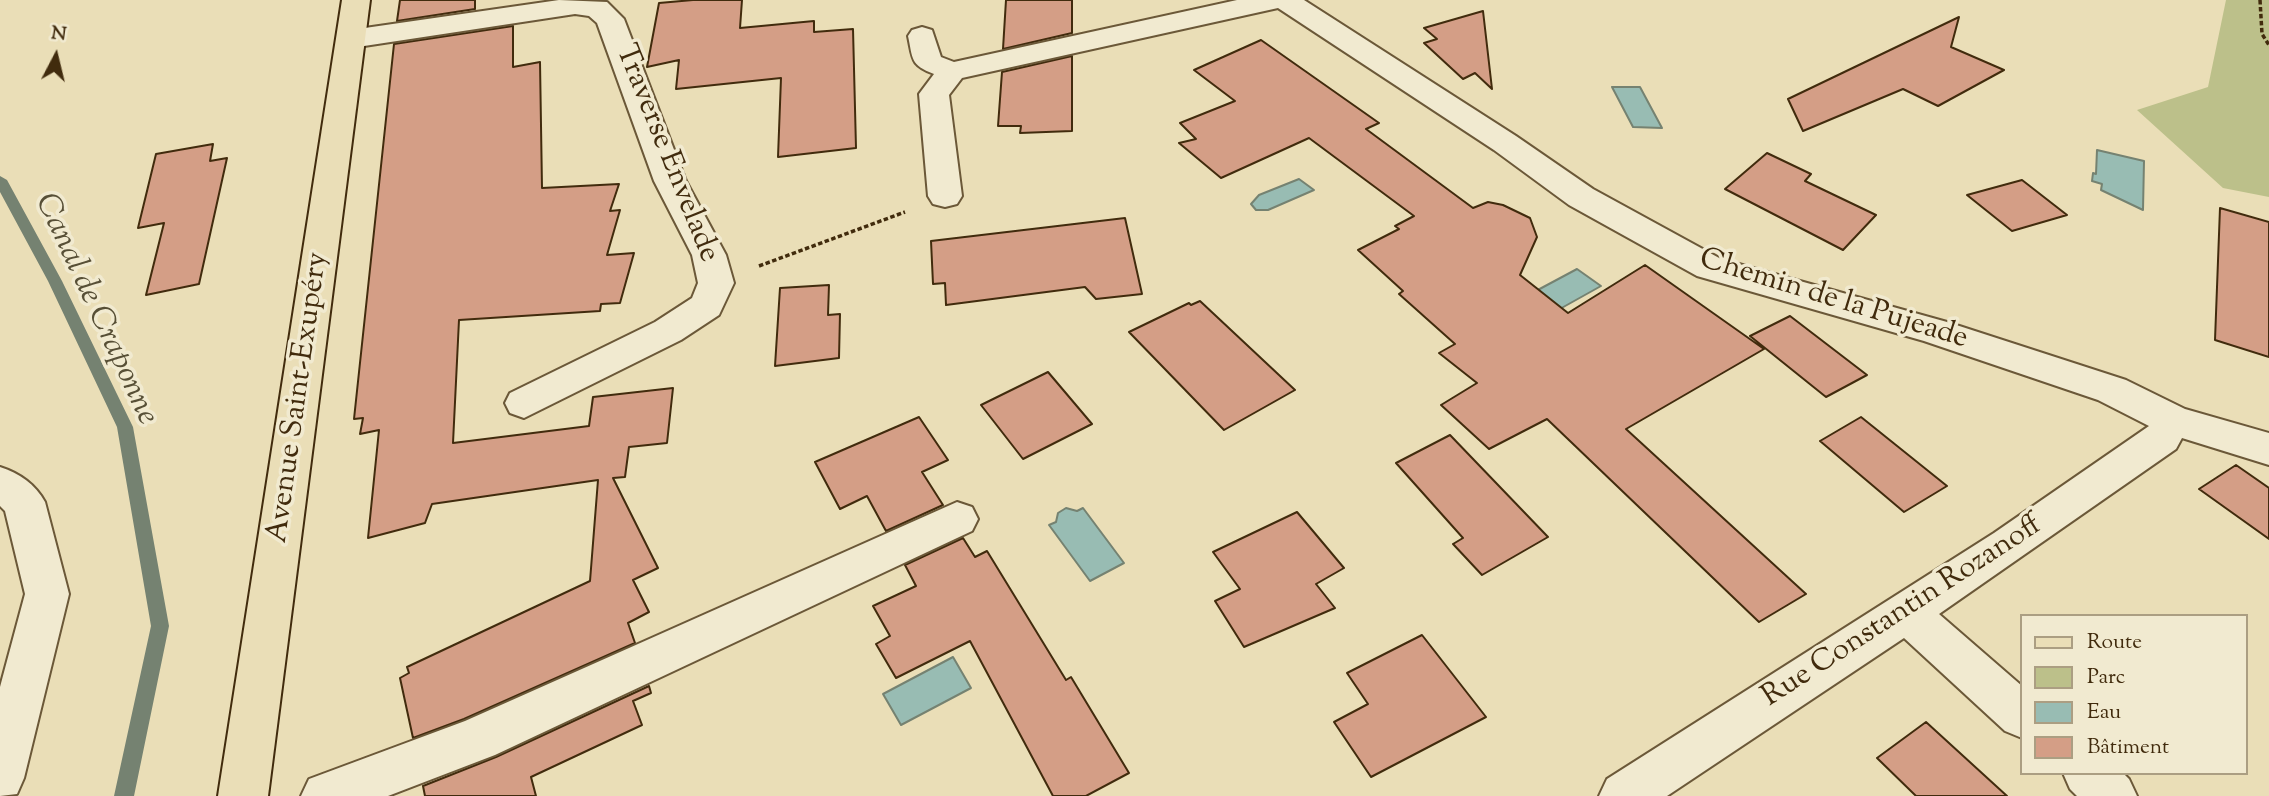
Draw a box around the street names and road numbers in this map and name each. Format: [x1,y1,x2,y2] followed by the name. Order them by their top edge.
[605,40,725,268] street label: Traverse Envelade
[1694,243,1972,359] street label: Chemin de la Pujeade
[262,250,338,546] street label: Avenue Saint-Exupéry
[1756,509,2050,717] street label: Rue Constantin Rozanoff

